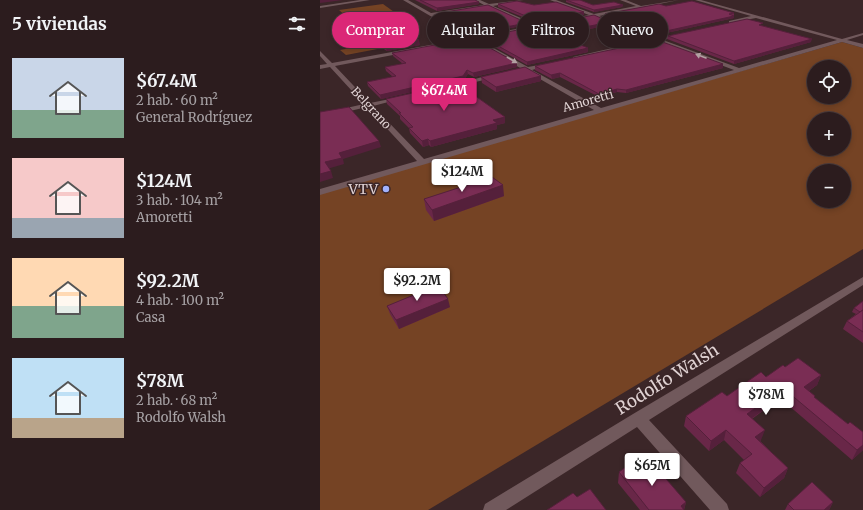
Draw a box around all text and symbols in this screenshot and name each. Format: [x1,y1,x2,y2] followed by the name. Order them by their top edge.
[332,12,419,48] chip: Comprar
[427,12,509,48] chip: Alquilar
[517,12,589,48] chip: Filtros
[597,12,668,48] chip: Nuevo
[12,13,107,35] text: 5 viviendas
[286,13,308,35] icon: filters
[694,52,706,58] one-way arrow
[506,57,518,64] one-way arrow
[807,60,851,208] map controls
[807,60,851,104] button: locate
[136,70,197,92] text: $67.4M
[44,74,92,122] icon: home
[411,78,477,112] pin: $67.4M
[421,82,467,99] text: $67.4M
[348,83,395,132] street label: Belgrano
[560,86,615,115] street label: Amoretti
[136,92,218,109] text: 2 hab. · 60 m²
[136,109,252,126] text: General Rodríguez
[807,112,851,156] button: +
[434,159,490,193] pin: $124M
[441,163,483,180] text: $124M
[807,164,851,208] button: −
[136,170,192,192] text: $124M
[44,174,92,222] icon: home
[347,180,379,198] place label: VTV
[381,184,391,194] marker: VTV
[136,192,223,209] text: 3 hab. · 104 m²
[136,209,192,226] text: Amoretti
[384,268,450,302] pin: $92.2M
[136,270,199,292] text: $92.2M
[393,272,441,289] text: $92.2M
[44,274,92,322] icon: home
[136,292,224,309] text: 4 hab. · 100 m²
[136,309,165,326] text: Casa
[611,339,723,419] street label: Rodolfo Walsh
[136,370,184,392] text: $78M
[44,374,92,422] icon: home
[742,382,790,416] pin: $78M
[748,386,784,403] text: $78M
[136,392,217,409] text: 2 hab. · 68 m²
[136,409,226,426] text: Rodolfo Walsh
[628,453,676,487] pin: $65M
[634,457,670,474] text: $65M

